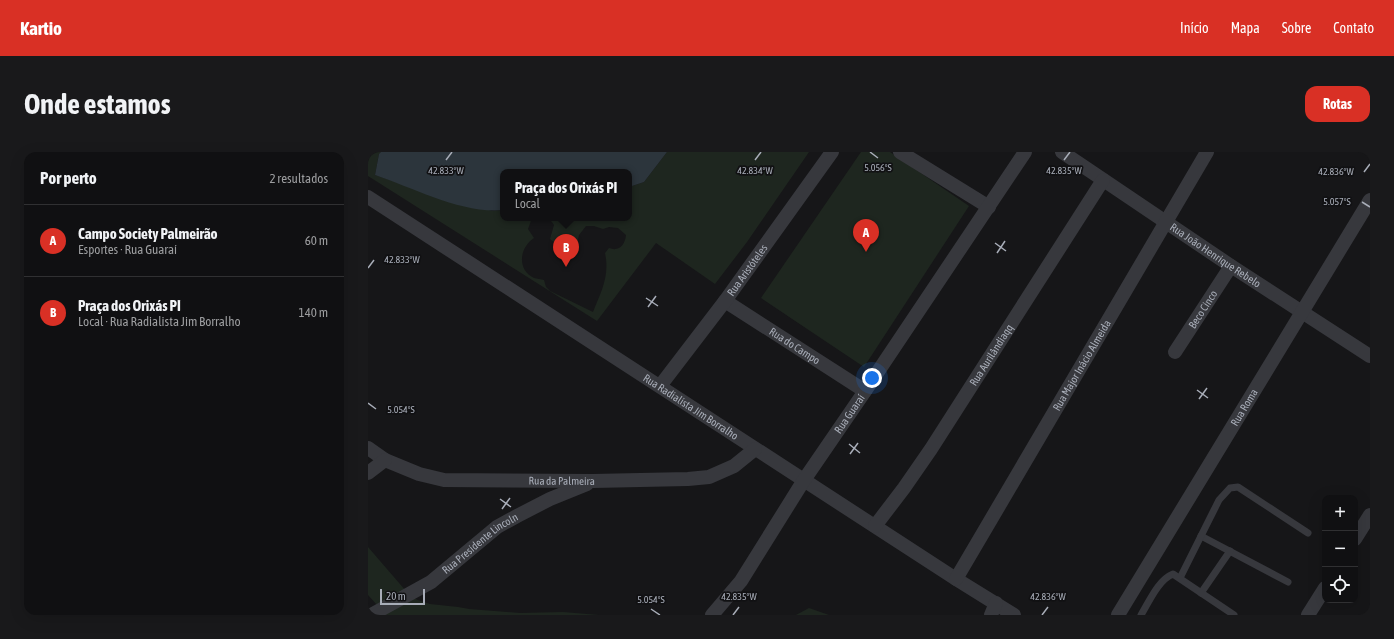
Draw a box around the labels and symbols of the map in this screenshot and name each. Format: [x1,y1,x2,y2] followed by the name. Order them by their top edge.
[864,162,892,173] text: 5.056°S
[428,165,464,176] text: 42.833°W
[737,165,773,176] text: 42.834°W
[1046,165,1082,176] text: 42.835°W
[1318,166,1354,177] text: 42.836°W
[1323,196,1351,207] text: 5.057°S
[853,219,879,252] pin: A
[1168,221,1263,290] street label: Rua João Henrique Rebelo
[553,234,579,267] pin: B
[725,242,770,298] street label: Rua Aristóteles
[384,254,420,265] text: 42.833°W
[1186,288,1220,331] street label: Beco Cinco
[1050,318,1113,413] street label: Rua Major Inácio Almeida
[967,322,1015,388] street label: Rua Aurilândiaqq
[767,325,822,367] street label: Rua do Campo
[862,368,882,388] your location
[641,372,741,442] street label: Rua Radialista Jim Borralho
[1228,387,1260,428] street label: Rua Roma
[832,392,867,436] street label: Rua Guaraí
[387,404,415,415] text: 5.054°S
[529,475,595,487] street label: Rua da Palmeira
[440,511,520,576] street label: Rua Presidente Lincoln
[380,587,425,606] scale bar
[721,591,757,602] text: 42.835°W
[1030,591,1066,602] text: 42.836°W
[637,594,665,605] text: 5.054°S

